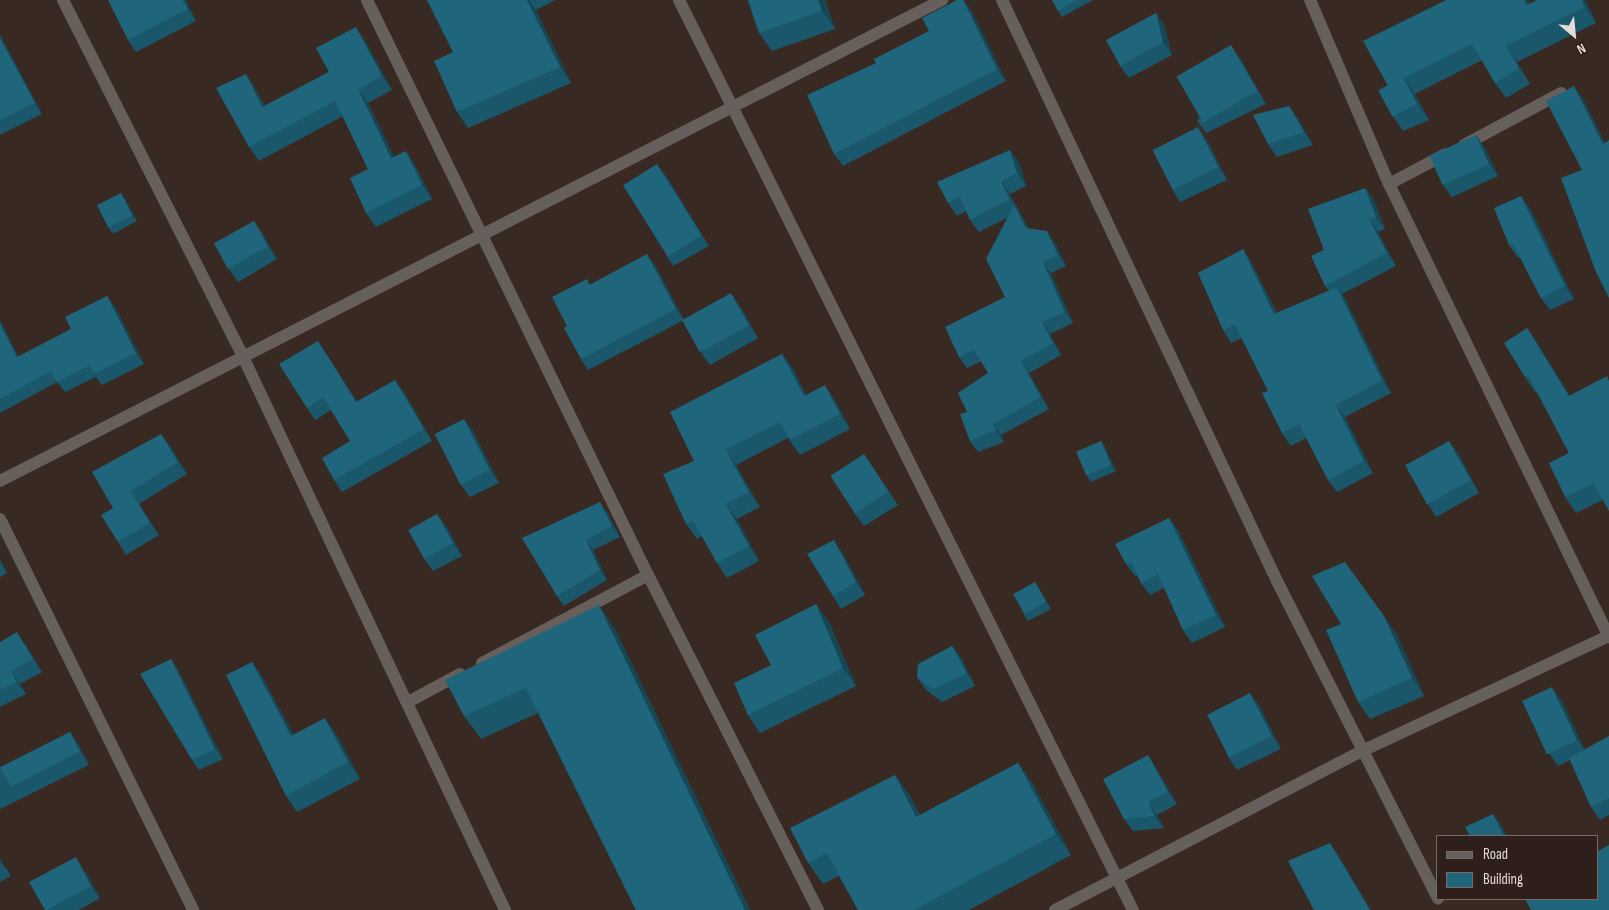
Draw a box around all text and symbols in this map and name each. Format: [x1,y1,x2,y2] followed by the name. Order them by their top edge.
[1549,10,1599,60] north arrow
[1574,39,1589,58] text: N
[1436,835,1599,900] legend
[1483,845,1508,864] text: Road
[1483,870,1523,889] text: Building

